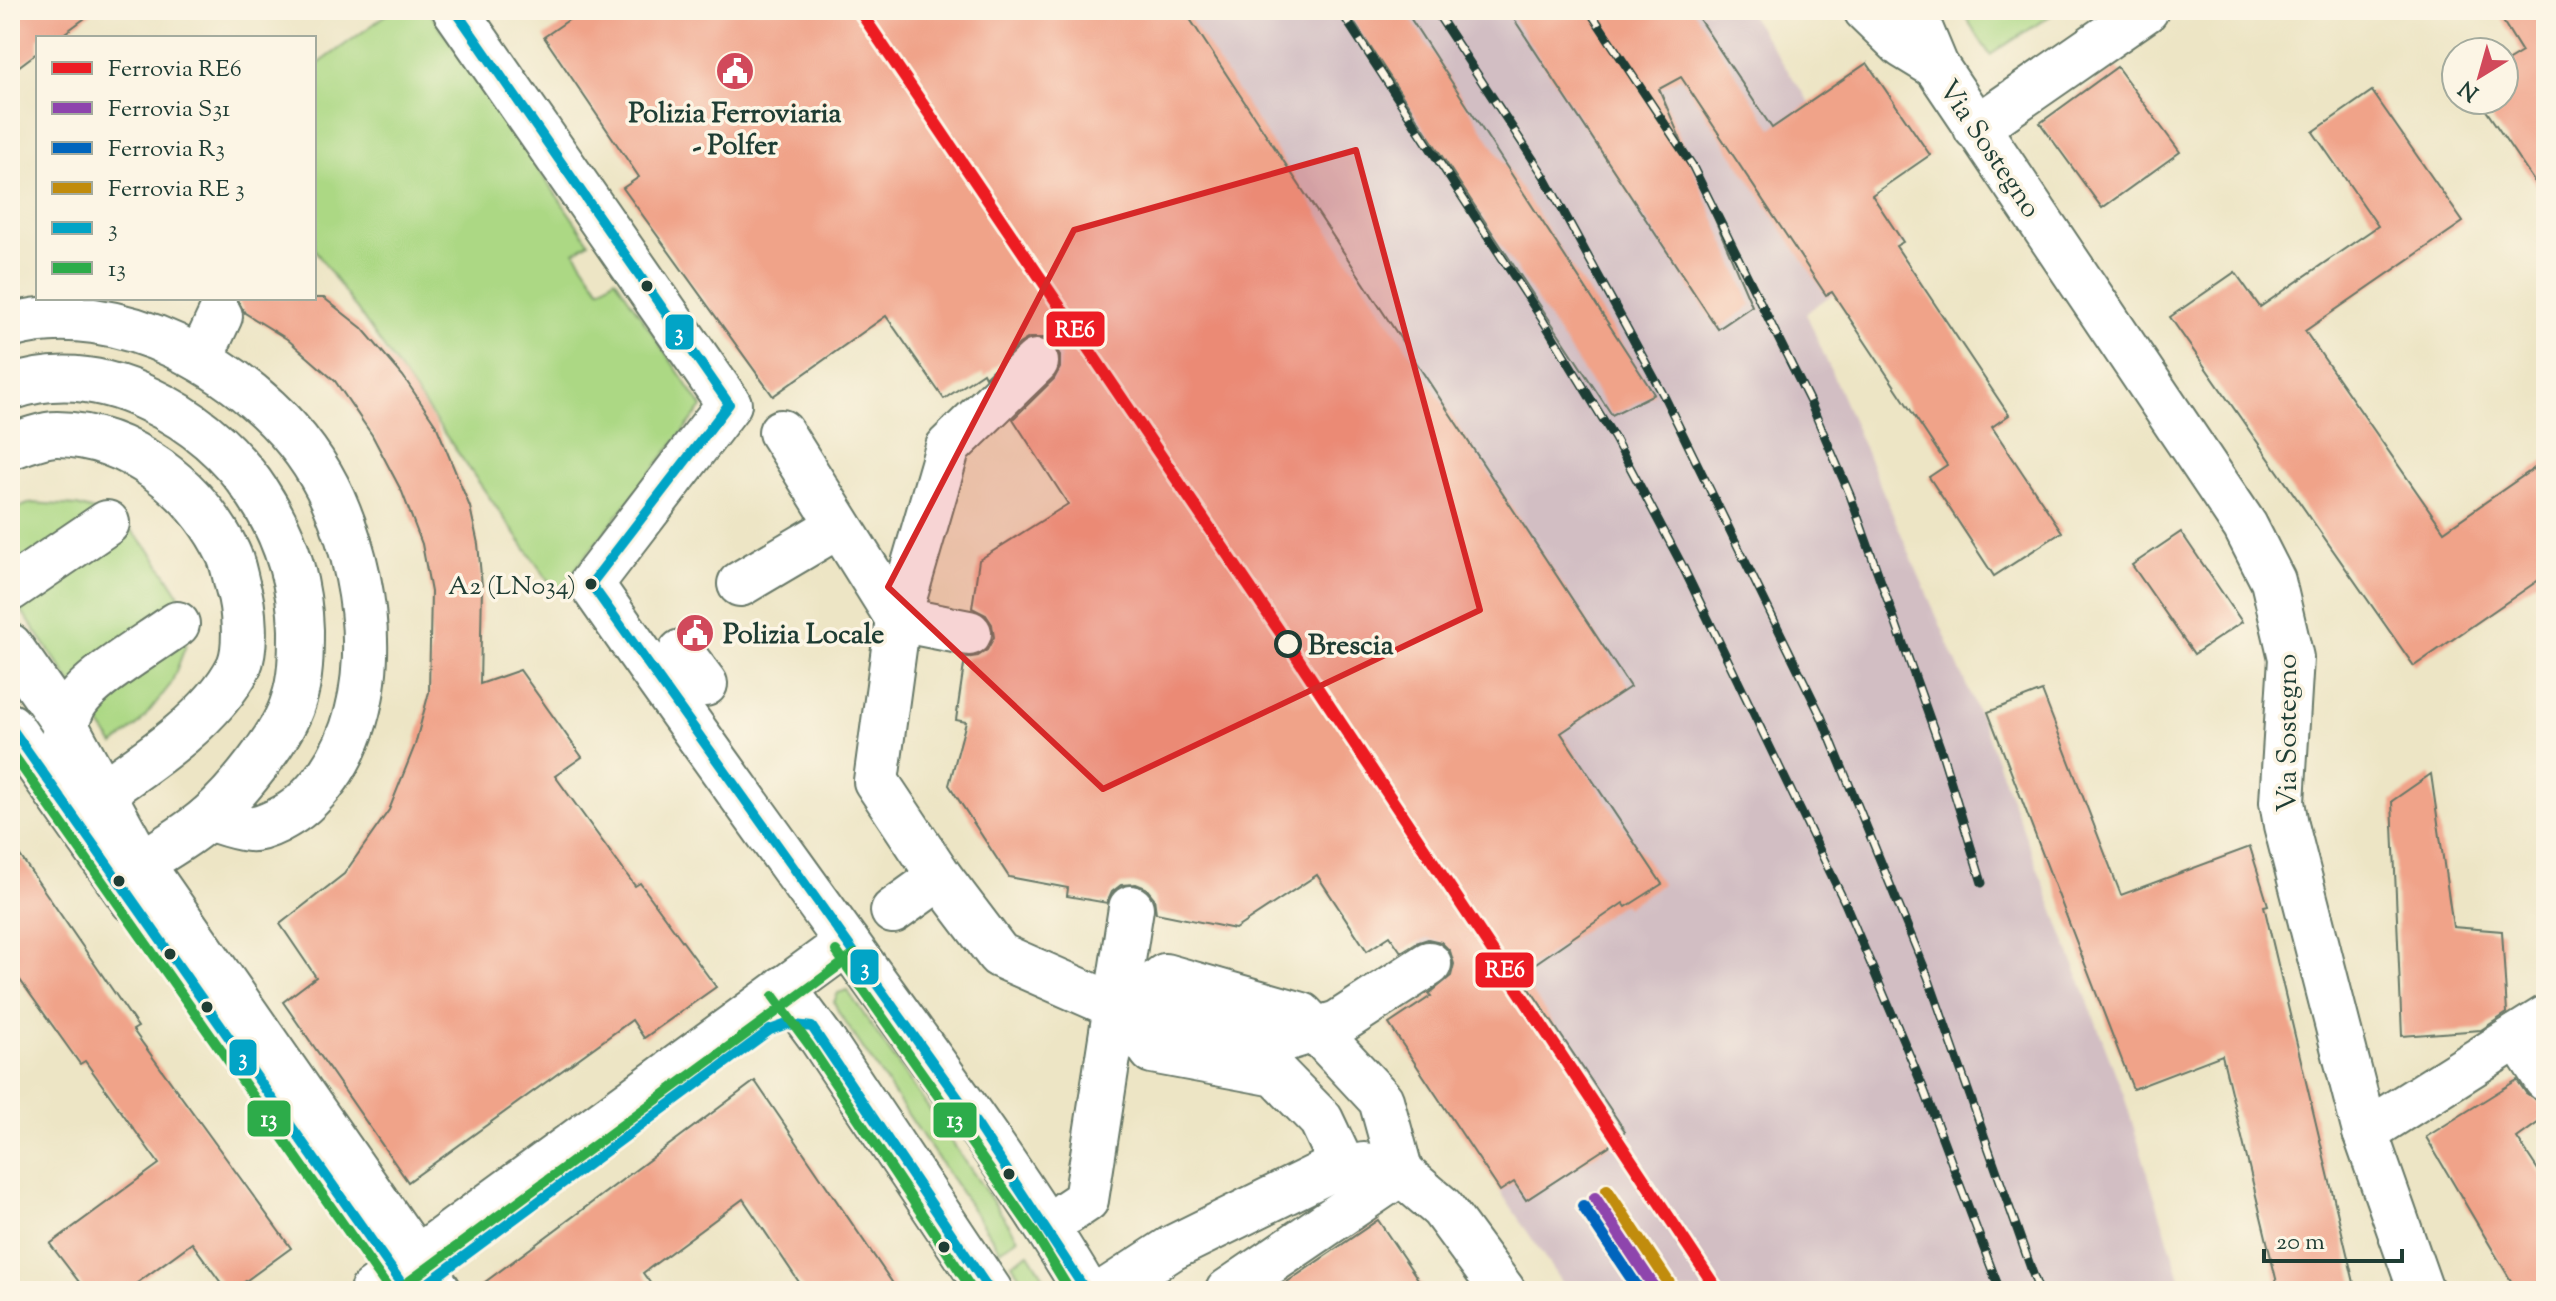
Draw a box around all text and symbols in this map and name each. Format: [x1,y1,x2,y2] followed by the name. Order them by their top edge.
[36,36,316,300] legend
[2440,36,2520,116] north arrow
[714,50,756,92] public building icon: Polizia Ferroviaria - Polfer
[108,53,242,87] text: Ferrovia RE6
[2453,71,2486,108] text: N
[1928,73,2049,227] street label: Via Sostegno
[108,93,230,127] text: Ferrovia S31
[628,95,842,167] place label: Polizia Ferroviaria - Polfer
[108,133,225,167] text: Ferrovia R3
[108,173,245,207] text: Ferrovia RE 3
[108,213,118,247] text: 3
[108,253,126,287] text: 13
[639,278,655,294] unlabelled marker
[1045,310,1106,348] line badge: RE6
[664,313,695,351] line badge: 3
[1055,316,1095,348] text: RE6
[675,319,684,351] text: 3
[448,569,576,606] place label: A2 (LN034)
[583,576,599,592] marker: A2 (LN034)
[674,612,716,654] public building icon: Polizia Locale
[723,616,884,656] place label: Polizia Locale
[1308,627,1394,667] place label: Brescia
[1275,631,1301,657] marker: Brescia
[2269,654,2309,812] street label: Via Sostegno
[111,873,127,889] unlabelled marker
[162,946,178,962] unlabelled marker
[849,948,880,986] line badge: 3
[1474,951,1535,989] line badge: RE6
[861,954,870,986] text: 3
[1485,956,1525,988] text: RE6
[199,999,215,1015] unlabelled marker
[228,1038,258,1077] line badge: 3
[239,1044,248,1076] text: 3
[246,1099,292,1138] line badge: 13
[932,1101,978,1139] line badge: 13
[261,1105,277,1137] text: 13
[947,1106,963,1138] text: 13
[1001,1166,1017,1182] unlabelled marker
[2264,1213,2402,1263] scale bar
[2276,1226,2325,1260] text: 20 m
[936,1239,952,1255] unlabelled marker

